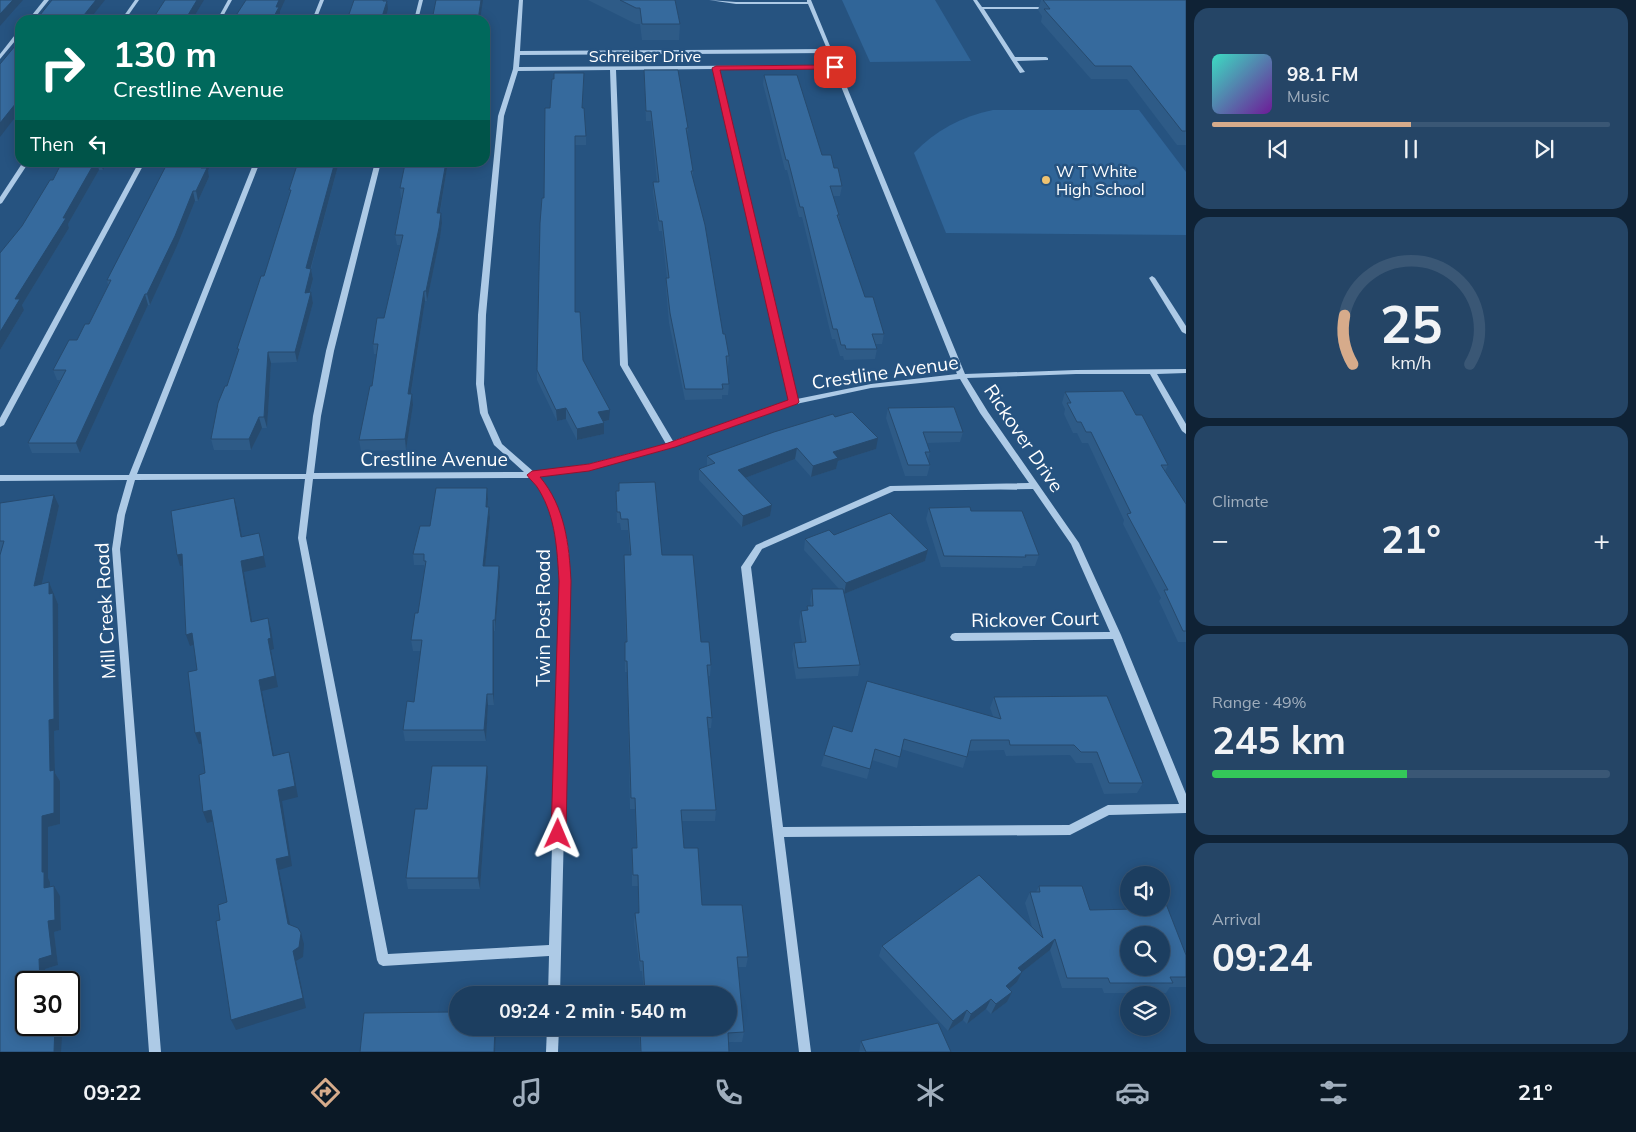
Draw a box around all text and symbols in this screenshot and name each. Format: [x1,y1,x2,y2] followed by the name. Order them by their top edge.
[113,32,217,76] text: 130 m
[30,35,95,100] icon: right
[589,46,701,66] street label: Schreiber Drive
[814,46,856,88] pin
[821,53,849,81] icon: arrive
[1287,62,1359,86] text: 98.1 FM
[113,75,284,103] text: Crestline Avenue
[1287,86,1330,106] text: Music
[84,130,112,158] icon: left
[30,132,74,156] text: Then
[1264,135,1292,163] icon: previous
[1397,135,1425,163] icon: pause
[1530,135,1558,163] icon: next
[1056,161,1145,199] place label: W T White High School
[1040,174,1052,186] marker: W T White High School
[1380,291,1442,356] text: 25
[810,350,960,394] street label: Crestline Avenue
[1391,351,1431,373] text: km/h
[979,379,1069,497] street label: Rickover Drive
[360,447,508,471] street label: Crestline Avenue
[1212,491,1268,511] text: Climate
[1381,515,1441,563] text: 21°
[1212,522,1229,557] text: −
[1593,522,1610,557] text: +
[89,542,121,680] street label: Mill Creek Road
[531,549,555,687] street label: Twin Post Road
[971,606,1099,632] street label: Rickover Court
[1212,692,1307,712] text: Range · 49%
[1212,716,1346,764] text: 245 km
[531,807,583,859] position arrow
[1120,866,1170,1036] map controls
[1120,866,1170,916] button: sound
[1212,909,1261,929] text: Arrival
[1120,926,1170,976] button: search
[1212,933,1313,981] text: 09:24
[15,971,80,1036] speed limit sign: 30
[1120,986,1170,1036] button: layers
[499,999,687,1023] text: 09:24 · 2 min · 540 m
[308,1075,343,1110] icon: directions
[510,1075,545,1110] icon: music
[711,1075,746,1110] icon: phone
[913,1075,948,1110] icon: climate
[1115,1075,1150,1110] icon: car
[1316,1075,1351,1110] icon: filters
[83,1078,142,1106] text: 09:22
[1518,1078,1553,1106] text: 21°

